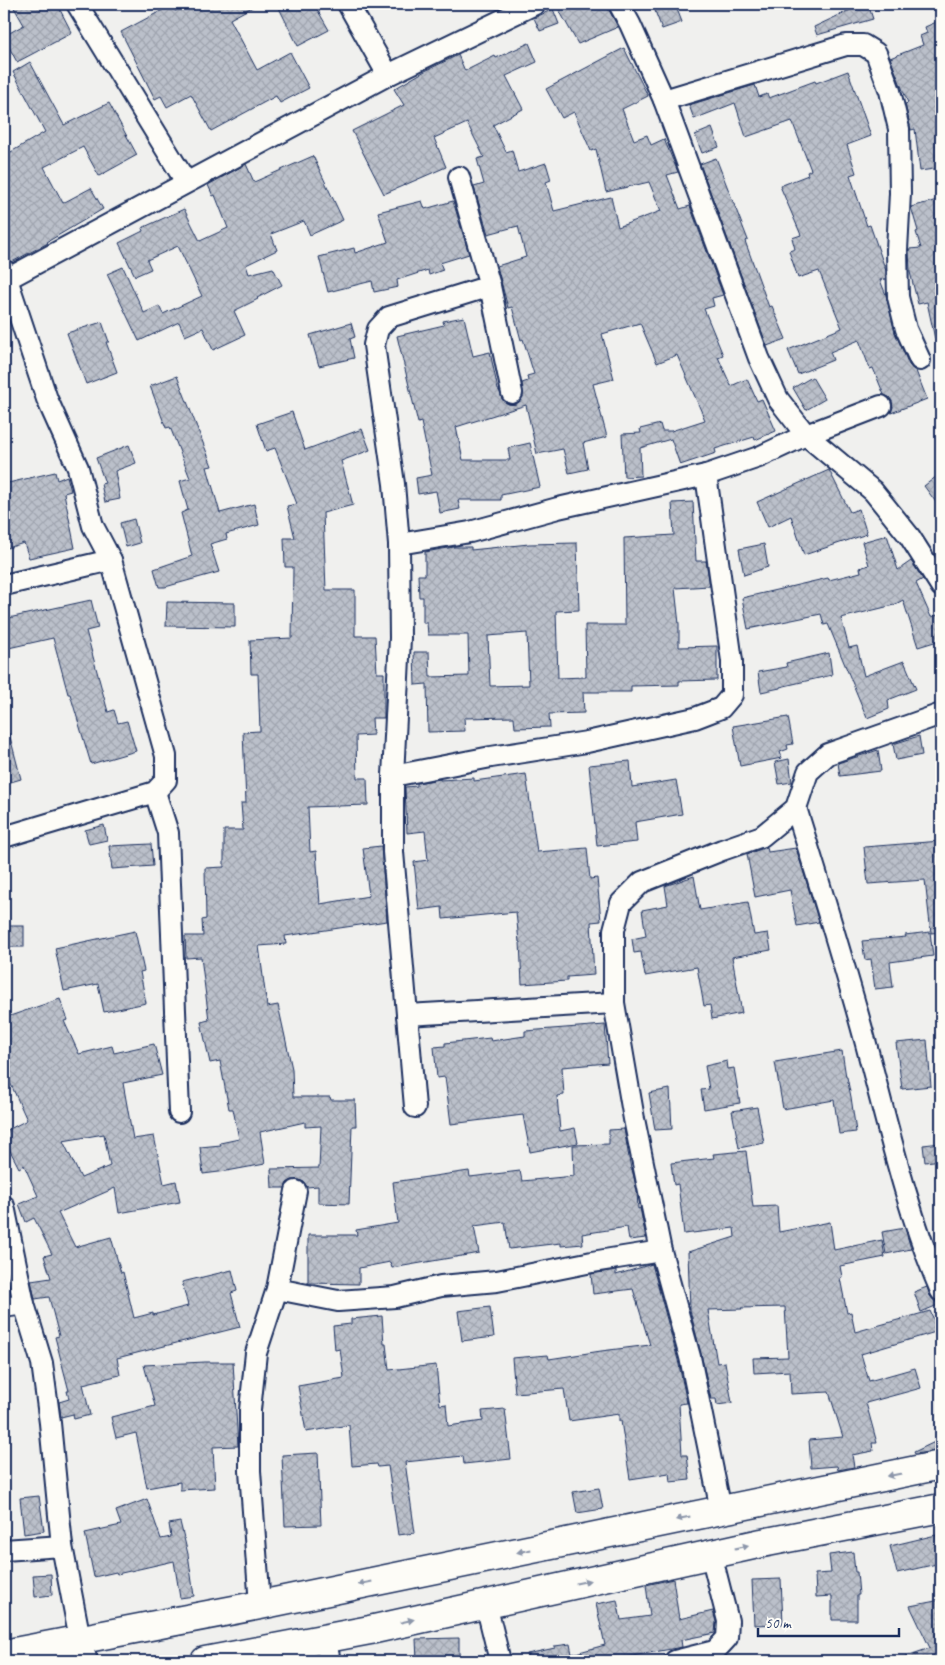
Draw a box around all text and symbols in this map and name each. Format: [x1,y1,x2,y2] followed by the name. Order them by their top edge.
[885,1471,901,1479] one-way arrow
[675,1514,690,1522] one-way arrow
[734,1543,750,1551] one-way arrow
[515,1547,531,1555] one-way arrow
[575,1578,591,1586] one-way arrow
[356,1580,372,1588] one-way arrow
[758,1605,899,1637] scale bar
[765,1614,792,1633] text: 50 m
[400,1617,415,1625] one-way arrow

